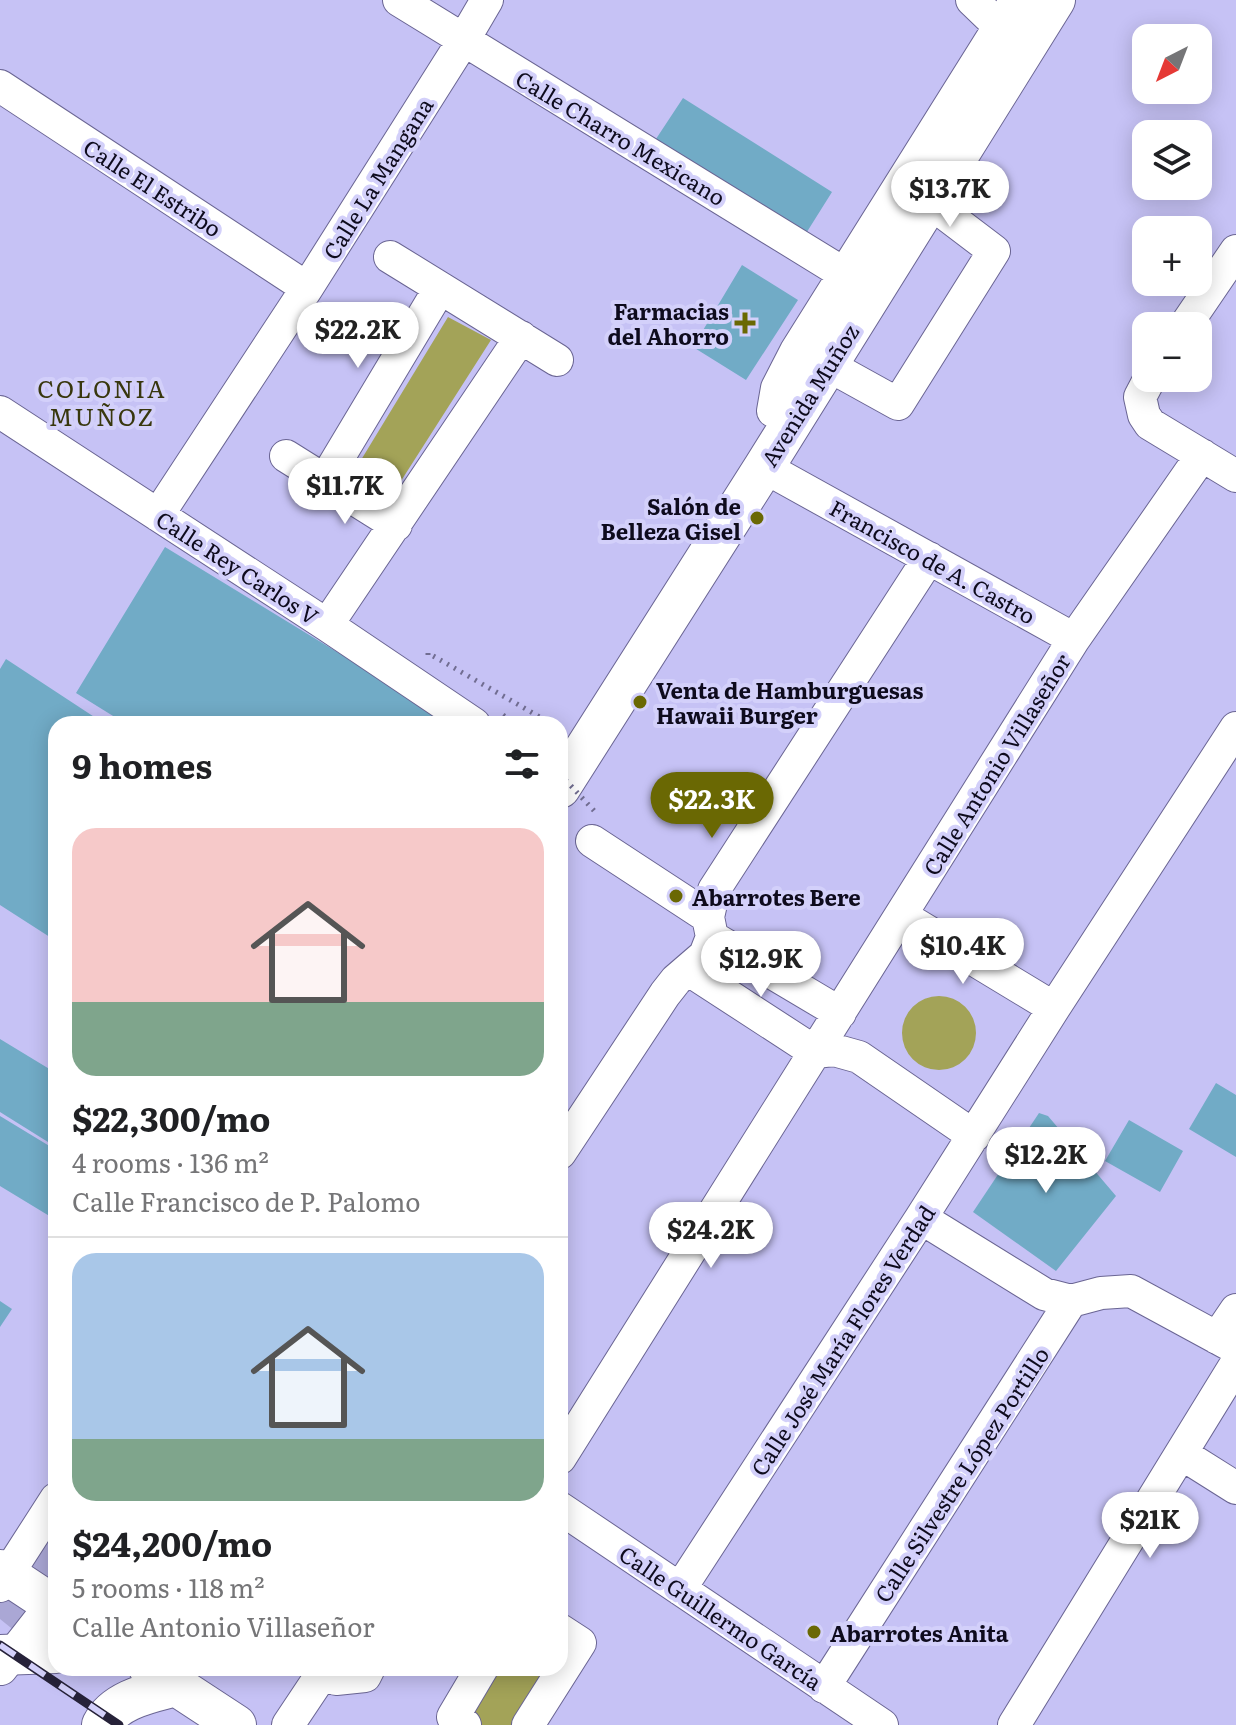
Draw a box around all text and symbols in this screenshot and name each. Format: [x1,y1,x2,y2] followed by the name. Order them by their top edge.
[1132,24,1212,104] north arrow
[1132,24,1212,392] map controls
[510,61,732,213] street label: Calle Charro Mexicano
[314,90,440,265] street label: Calle La Mangana
[1132,120,1212,200] button: layers
[77,130,229,244] street label: Calle El Estribo
[885,161,1015,229] pin: $13.7K
[909,167,991,206] text: $13.7K
[1132,216,1212,296] button: +
[607,294,729,352] place label: Farmacias del Ahorro
[293,302,423,370] pin: $22.2K
[315,308,401,347] text: $22.2K
[1132,312,1212,392] button: −
[736,314,754,332] marker: Farmacias del Ahorro
[752,317,866,473] street label: Avenida Muñoz
[37,370,167,433] district label: COLONIA MUÑOZ
[280,458,410,526] pin: $11.7K
[306,464,384,503] text: $11.7K
[600,489,741,547] place label: Salón de Belleza Gisel
[824,491,1042,631] street label: Francisco de A. Castro
[150,502,326,632] street label: Calle Rey Carlos V
[748,509,766,527] marker: Salón de Belleza Gisel
[914,646,1078,881] street label: Calle Antonio Villaseñor
[656,673,923,731] place label: Venta de Hamburguesas Hawaii Burger
[631,693,649,711] marker: Venta de Hamburguesas Hawaii Burger
[72,739,212,789] text: 9 homes
[500,742,544,786] icon: filters
[647,772,777,840] pin: $22.3K
[669,778,755,817] text: $22.3K
[236,880,380,1024] icon: home
[692,880,861,913] place label: Abarrotes Bere
[667,887,685,905] marker: Abarrotes Bere
[898,918,1028,986] pin: $10.4K
[920,924,1006,963] text: $10.4K
[696,931,826,999] pin: $12.9K
[719,937,803,976] text: $12.9K
[72,1092,271,1142] text: $22,300/mo
[981,1127,1111,1195] pin: $12.2K
[1004,1133,1088,1172] text: $12.2K
[72,1142,269,1181] text: 4 rooms · 136 m²
[72,1181,420,1220] text: Calle Francisco de P. Palomo
[742,1198,942,1482] street label: Calle José María Flores Verdad
[646,1202,776,1270] pin: $24.2K
[667,1208,755,1247] text: $24.2K
[236,1305,380,1449] icon: home
[866,1340,1056,1608] street label: Calle Silvestre López Portillo
[1103,1492,1197,1560] pin: $21K
[1120,1498,1180,1537] text: $21K
[72,1517,272,1567] text: $24,200/mo
[613,1537,829,1697] street label: Calle Guillermo García
[72,1567,265,1606] text: 5 rooms · 118 m²
[72,1606,374,1645] text: Calle Antonio Villaseñor
[830,1616,1009,1649] place label: Abarrotes Anita
[805,1623,823,1641] marker: Abarrotes Anita

